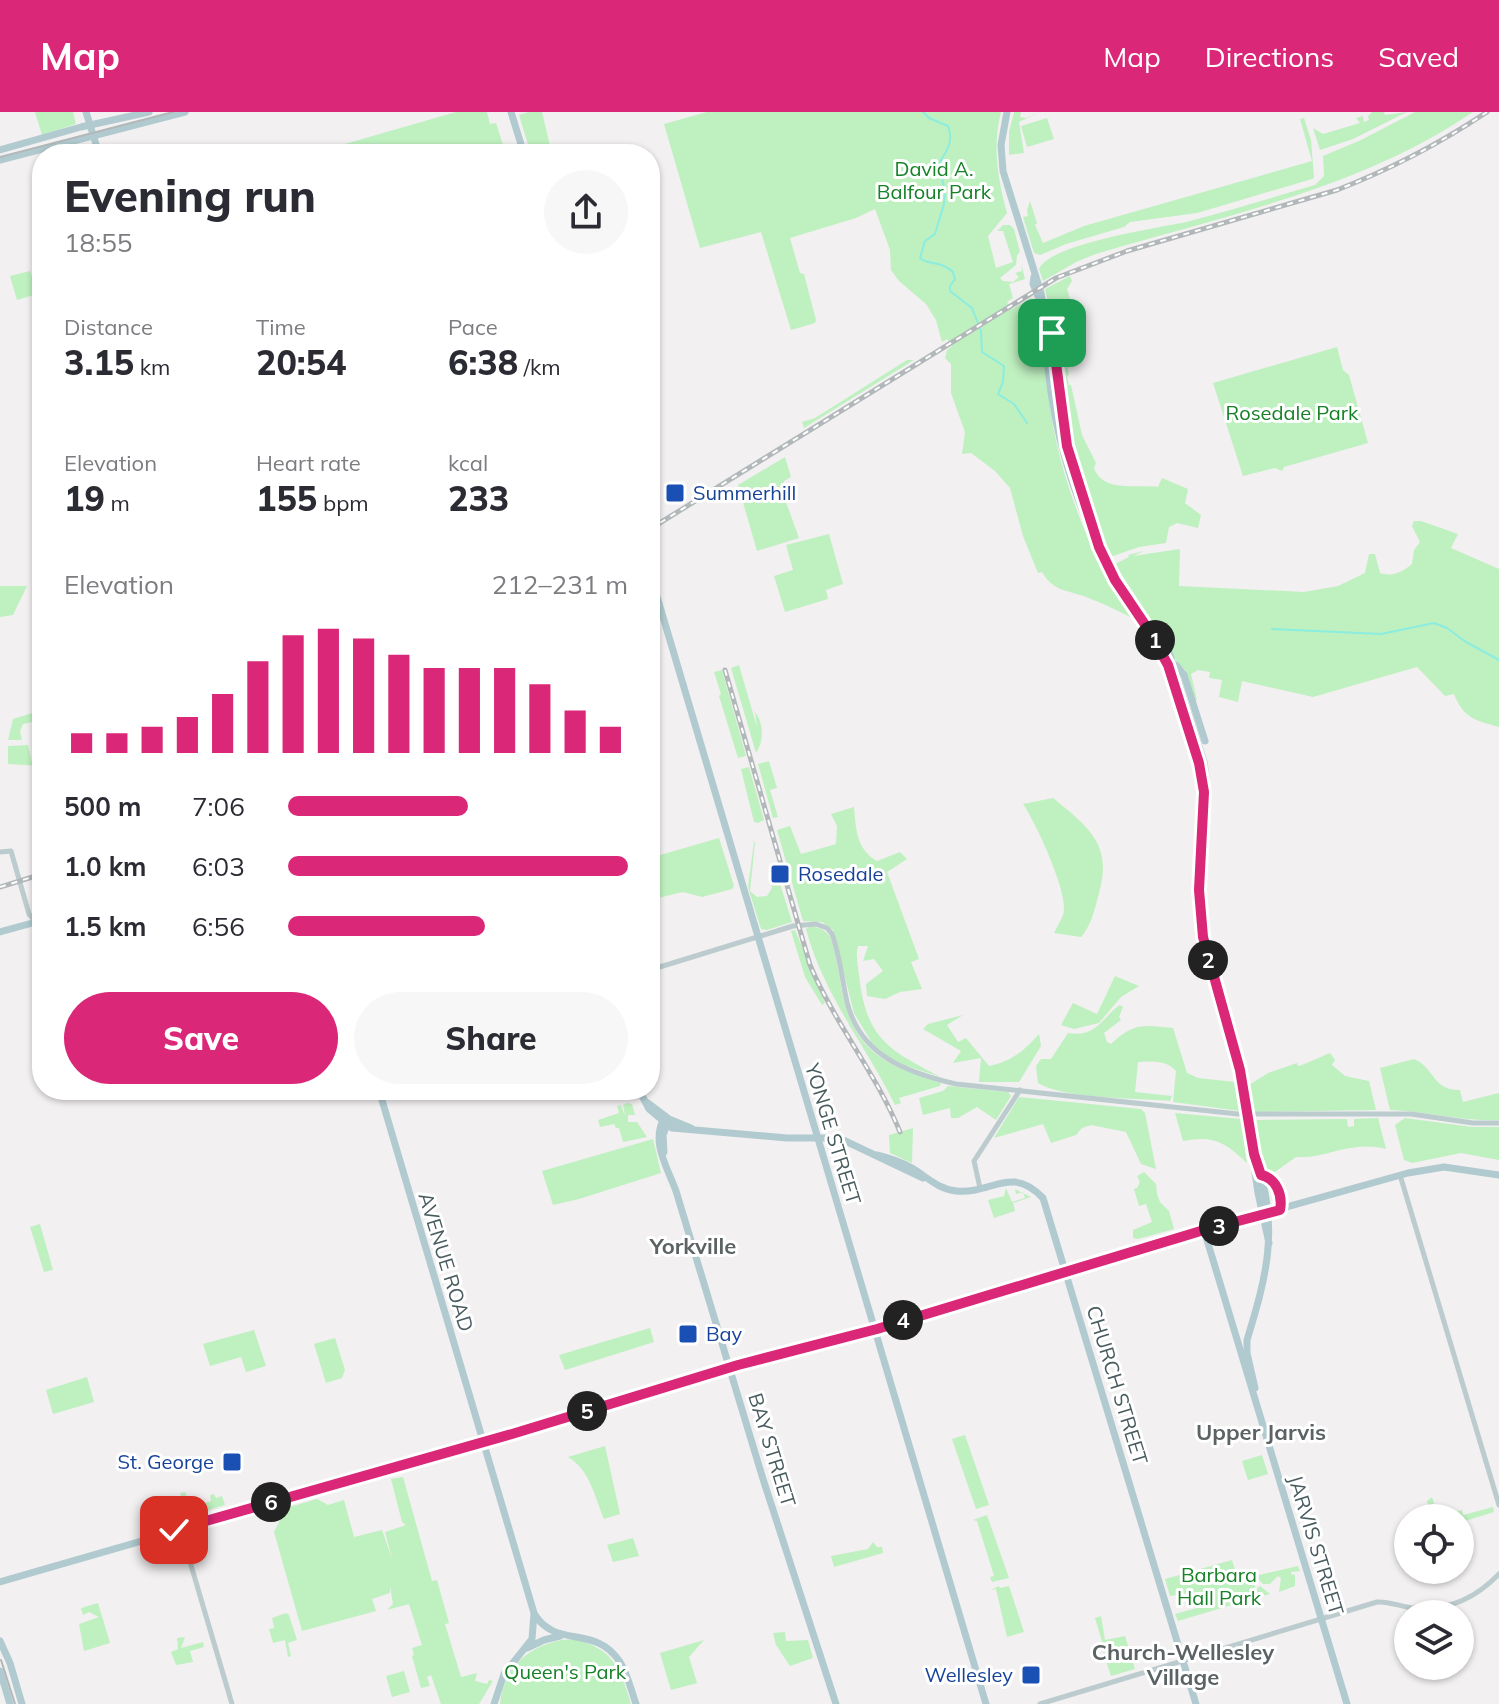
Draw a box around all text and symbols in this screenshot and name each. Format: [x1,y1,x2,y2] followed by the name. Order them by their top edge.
[40,32,120,80] text: Map
[1103,39,1161,74] text: Map
[1205,39,1334,74] text: Directions
[1378,39,1459,74] text: Saved
[877,156,992,204] park label: David A. Balfour Park
[64,168,316,223] text: Evening run
[544,170,628,254] button: share
[64,226,132,259] text: 18:55
[1018,299,1086,367] pin
[1030,311,1074,355] icon: arrive
[64,313,153,341] text: Distance
[256,313,306,341] text: Time
[448,313,498,341] text: Pace
[64,341,134,384] text: 3.15
[256,341,346,384] text: 20:54
[448,341,518,384] text: 6:38
[134,353,170,381] text: km
[518,353,561,381] text: /km
[1226,400,1359,425] park label: Rosedale Park
[64,449,157,477] text: Elevation
[256,449,361,477] text: Heart rate
[448,449,488,477] text: kcal
[64,477,105,520] text: 19
[256,477,317,520] text: 155
[448,477,509,520] text: 233
[693,480,796,505] place label: Summerhill
[664,482,686,504] marker: Summerhill
[105,489,130,517] text: m
[317,489,369,517] text: bpm
[64,568,174,601] text: Elevation
[492,568,628,601] text: 212–231 m
[1135,620,1175,660] pin: 1
[1148,626,1162,654] text: 1
[64,790,141,823] text: 500 m
[192,790,245,823] text: 7:06
[64,850,147,883] text: 1.0 km
[192,850,245,883] text: 6:03
[798,861,883,886] place label: Rosedale
[769,863,791,885] marker: Rosedale
[64,910,147,943] text: 1.5 km
[192,910,245,943] text: 6:56
[1188,940,1228,980] pin: 2
[1201,946,1215,974] text: 2
[64,992,338,1084] button: Save
[354,992,628,1084] button: Share
[800,1059,867,1208] street label: YONGE STREET
[413,1189,480,1335] street label: AVENUE ROAD
[1199,1206,1239,1246] pin: 3
[1212,1212,1226,1240] text: 3
[649,1232,736,1260] district label: Yorkville
[883,1300,923,1340] pin: 4
[1081,1302,1154,1467] street label: CHURCH STREET
[896,1306,910,1334] text: 4
[706,1321,743,1346] place label: Bay
[677,1323,699,1345] marker: Bay
[743,1390,802,1510] street label: BAY STREET
[567,1391,607,1431] pin: 5
[580,1397,594,1425] text: 5
[1196,1418,1326,1446] district label: Upper Jarvis
[118,1449,214,1474] place label: St. George
[221,1451,243,1473] marker: St. George
[1283,1472,1350,1618] street label: JARVIS STREET
[251,1482,291,1522] pin: 6
[264,1488,278,1516] text: 6
[140,1496,208,1564] pin
[1394,1504,1474,1680] map controls
[1394,1504,1474,1584] button: locate
[152,1508,196,1552] icon: check
[1177,1562,1262,1610] park label: Barbara Hall Park
[1394,1600,1474,1680] button: layers
[1092,1638,1274,1691] district label: Church-Wellesley Village
[504,1659,627,1684] park label: Queen's Park
[925,1662,1013,1687] place label: Wellesley
[1020,1664,1042,1686] marker: Wellesley

